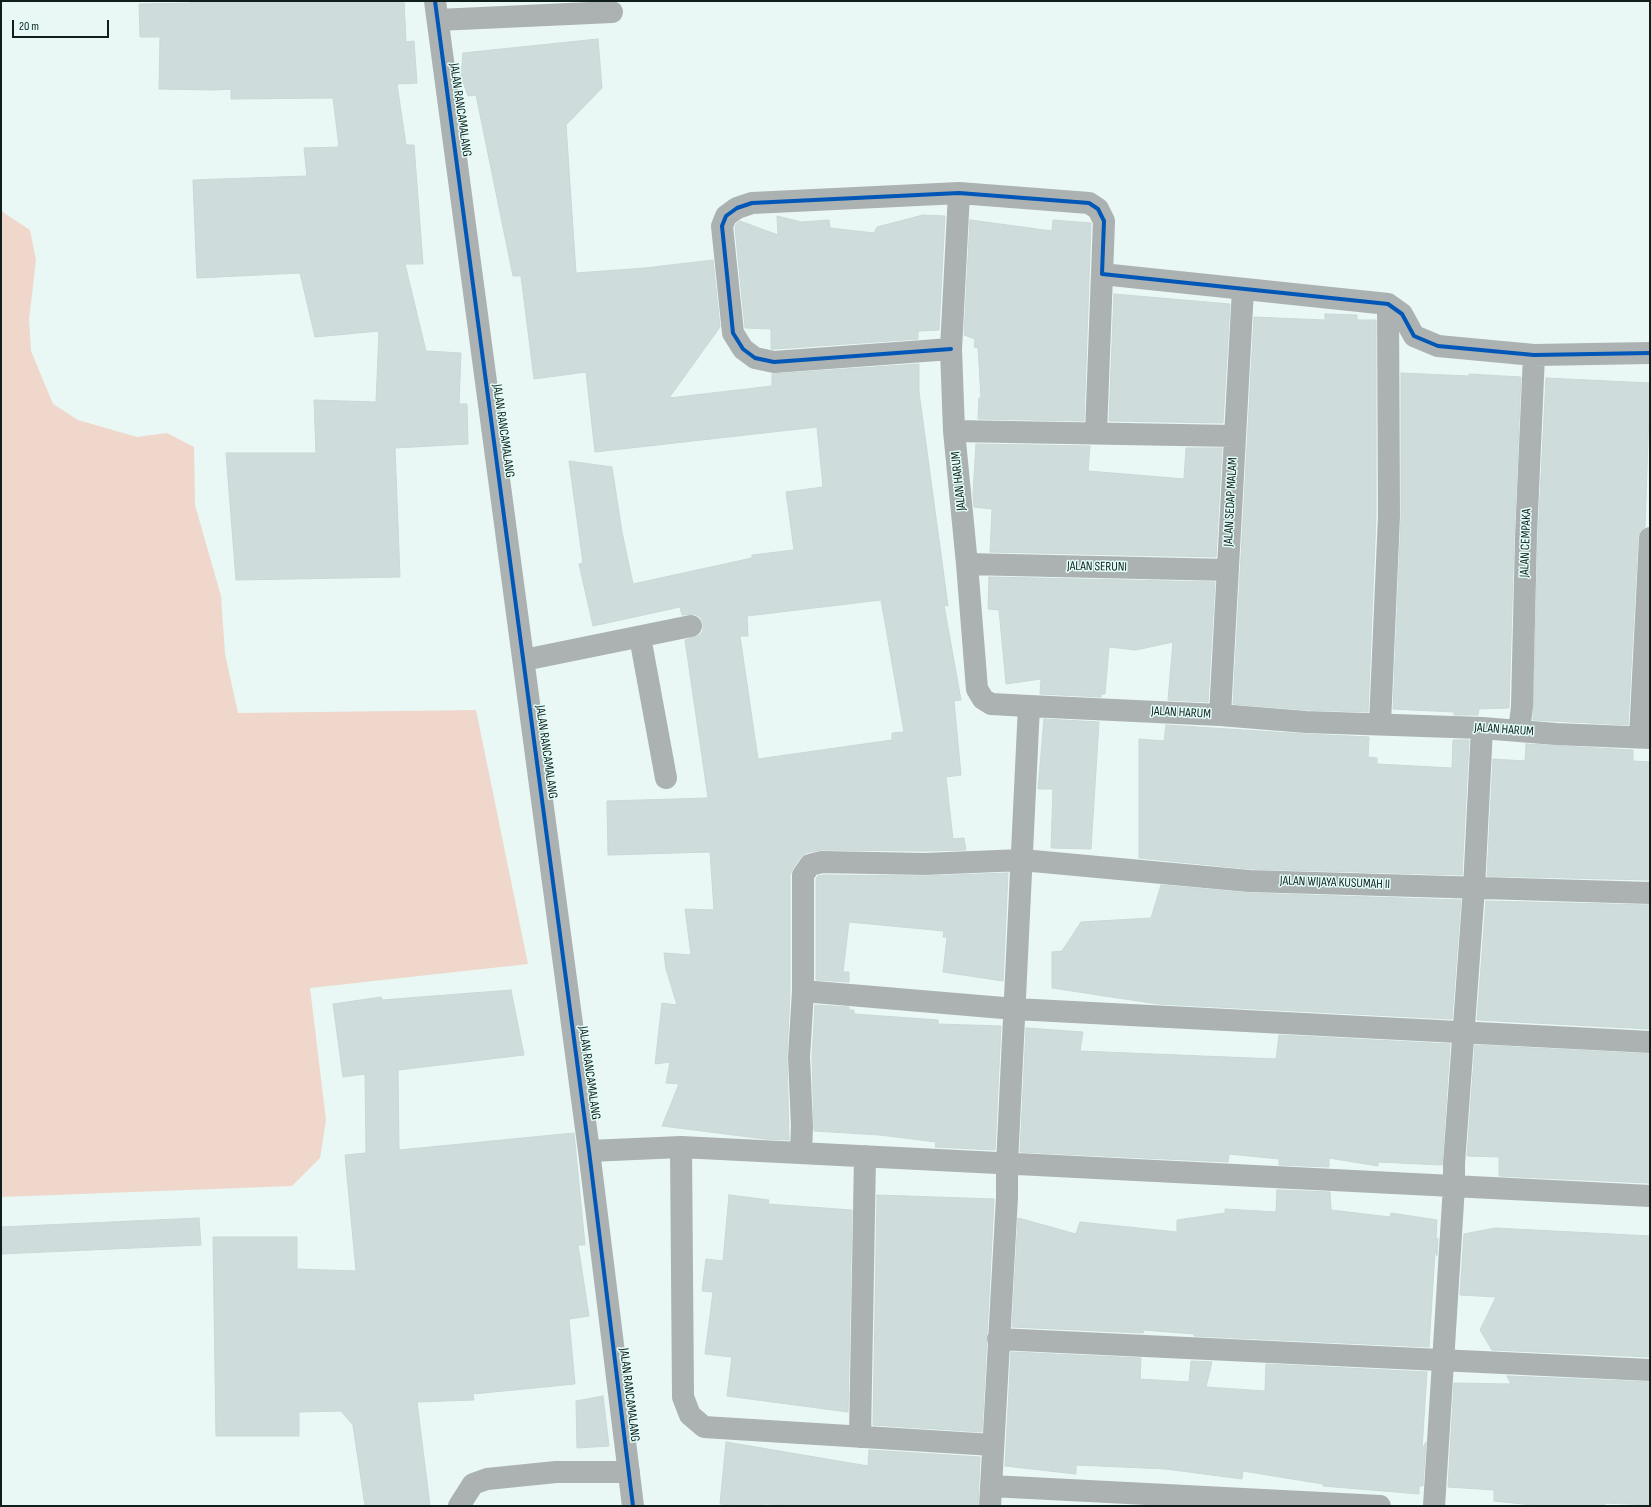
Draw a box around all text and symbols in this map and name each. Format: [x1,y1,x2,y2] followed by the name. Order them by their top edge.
[14,12,111,38] scale bar
[19,19,39,34] text: 20 m
[446,62,474,158] street label: JALAN RANCAMALANG
[489,383,517,479] street label: JALAN RANCAMALANG
[948,451,970,511] street label: JALAN HARUM
[1221,457,1241,547] street label: JALAN SEDAP MALAM
[1517,508,1535,578] street label: JALAN CEMPAKA
[1067,559,1127,575] street label: JALAN SERUNI
[532,704,560,800] street label: JALAN RANCAMALANG
[1151,704,1211,722] street label: JALAN HARUM
[1474,720,1534,740] street label: JALAN HARUM
[1280,873,1390,893] street label: JALAN WIJAYA KUSUMAH II
[575,1025,603,1121] street label: JALAN RANCAMALANG
[616,1347,642,1443] street label: JALAN RANCAMALANG

